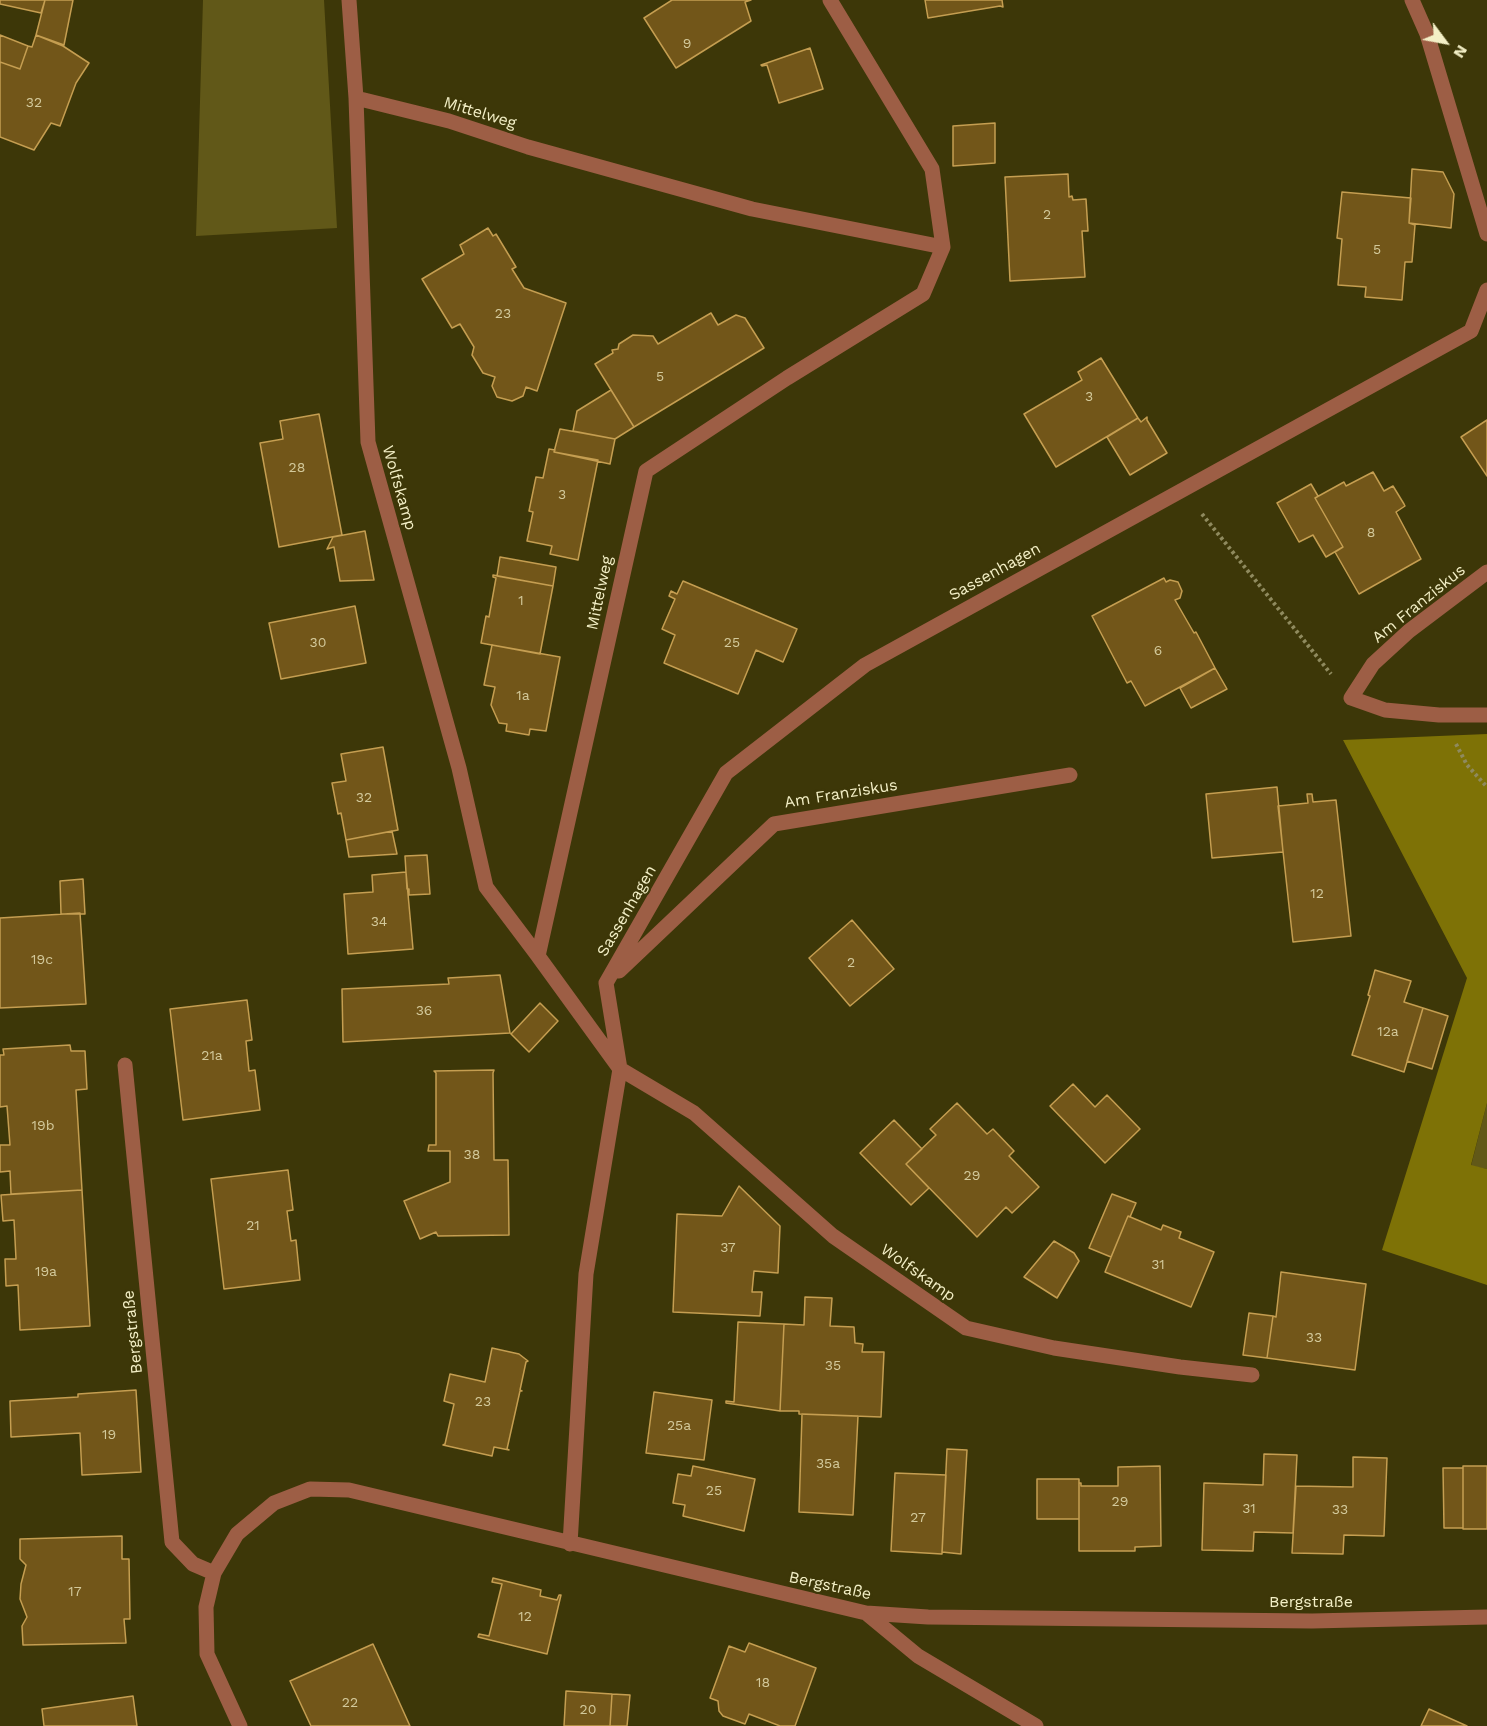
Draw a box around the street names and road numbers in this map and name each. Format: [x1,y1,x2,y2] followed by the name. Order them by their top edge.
[441,93,519,133] street label: Mittelweg
[378,443,420,533] street label: Wolfskamp
[946,539,1044,605] street label: Sassenhagen
[583,554,617,632] street label: Mittelweg
[1369,561,1469,647] street label: Am Franziskus
[783,776,899,812] street label: Am Franziskus
[593,862,661,960] street label: Sassenhagen
[877,1240,959,1306] street label: Wolfskamp
[119,1289,147,1375] street label: Bergstraße
[787,1568,873,1604] street label: Bergstraße
[1269,1592,1353,1612] street label: Bergstraße

